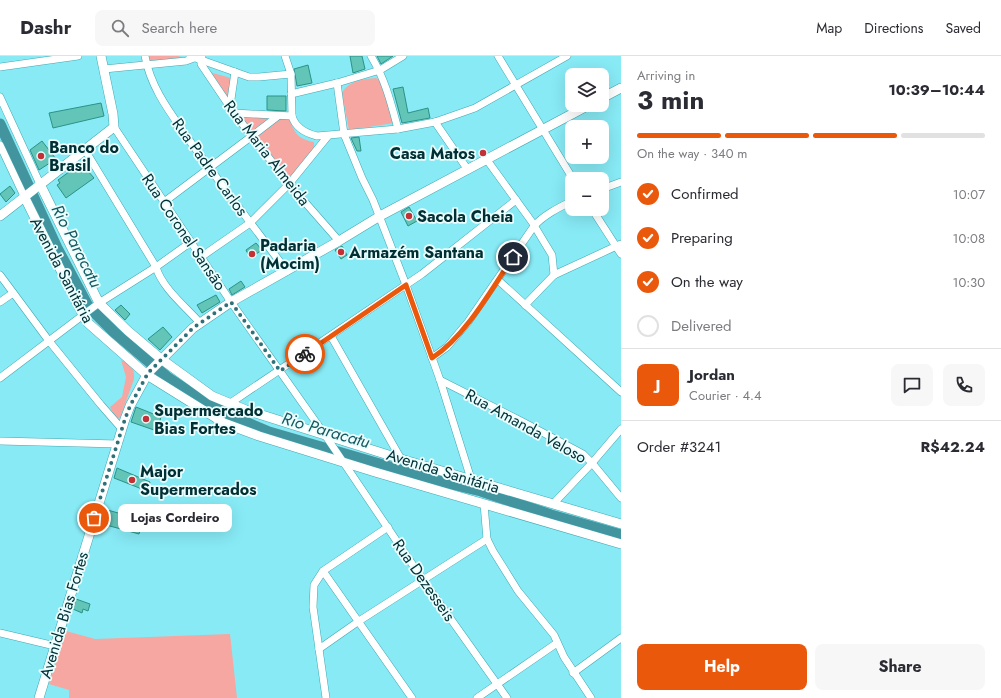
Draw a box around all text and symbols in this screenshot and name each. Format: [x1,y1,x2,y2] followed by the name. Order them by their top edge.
[95,10,375,46] search box
[20,14,71,41] text: Dashr
[109,17,131,39] icon: search
[141,17,217,39] text: Search here
[816,18,842,38] text: Map
[864,18,924,38] text: Directions
[946,18,981,38] text: Saved
[637,66,695,85] text: Arriving in
[565,68,609,216] map controls
[565,68,609,112] button: layers
[888,79,985,101] text: 10:39–10:44
[637,81,704,119] text: 3 min
[218,95,316,211] street label: Rua Maria Almeida
[167,113,253,221] street label: Rua Padre Carlos
[565,120,609,164] button: +
[49,136,119,177] place label: Banco do Brasil
[390,142,475,165] place label: Casa Matos
[637,144,748,163] text: On the way · 340 m
[478,148,488,158] marker: Casa Matos
[36,151,46,161] marker: Banco do Brasil
[136,169,232,295] street label: Rua Coronel Sansão
[565,172,609,216] button: −
[637,183,659,205] icon: check
[671,183,739,205] text: Confirmed
[953,185,985,204] text: 10:07
[46,200,108,292] water label: Rio Paracatu
[417,205,513,228] place label: Sacola Cheia
[404,211,414,221] marker: Sacola Cheia
[24,213,100,327] street label: Avenida Sanitária
[637,227,659,249] icon: check
[671,227,733,249] text: Preparing
[953,229,985,248] text: 10:08
[260,234,320,275] place label: Padaria (Mocim)
[496,240,530,274] pin
[348,241,484,264] place label: Armazém Santana
[502,246,524,268] icon: home
[336,247,346,257] marker: Armazém Santana
[247,249,257,259] marker: Padaria (Mocim)
[637,271,659,293] icon: check
[671,271,743,293] text: On the way
[953,273,985,292] text: 10:30
[671,315,732,337] text: Delivered
[285,334,325,374] courier
[294,343,316,365] icon: bike
[689,364,735,386] text: Jordan
[891,364,933,406] button: chat
[943,364,985,406] button: phone
[656,374,660,396] text: J
[461,383,591,469] street label: Rua Amanda Veloso
[689,386,762,405] text: Courier · 4.4
[154,399,263,440] place label: Supermercado Bias Fortes
[279,406,373,454] water label: Rio Paracatu
[141,414,151,424] marker: Supermercado Bias Fortes
[637,436,721,458] text: Order #3241
[921,436,985,458] text: R$42.24
[384,443,502,499] street label: Avenida Sanitária
[140,460,257,501] place label: Major Supermercados
[127,475,137,485] marker: Major Supermercados
[77,501,111,535] pin
[118,504,232,532] callout: Lojas Cordeiro
[83,507,105,529] icon: bag
[131,508,219,527] text: Lojas Cordeiro
[387,534,461,626] street label: Rua Dezesseis
[34,549,94,681] street label: Avenida Bias Fortes
[637,644,807,690] button: Help
[815,644,985,690] button: Share

